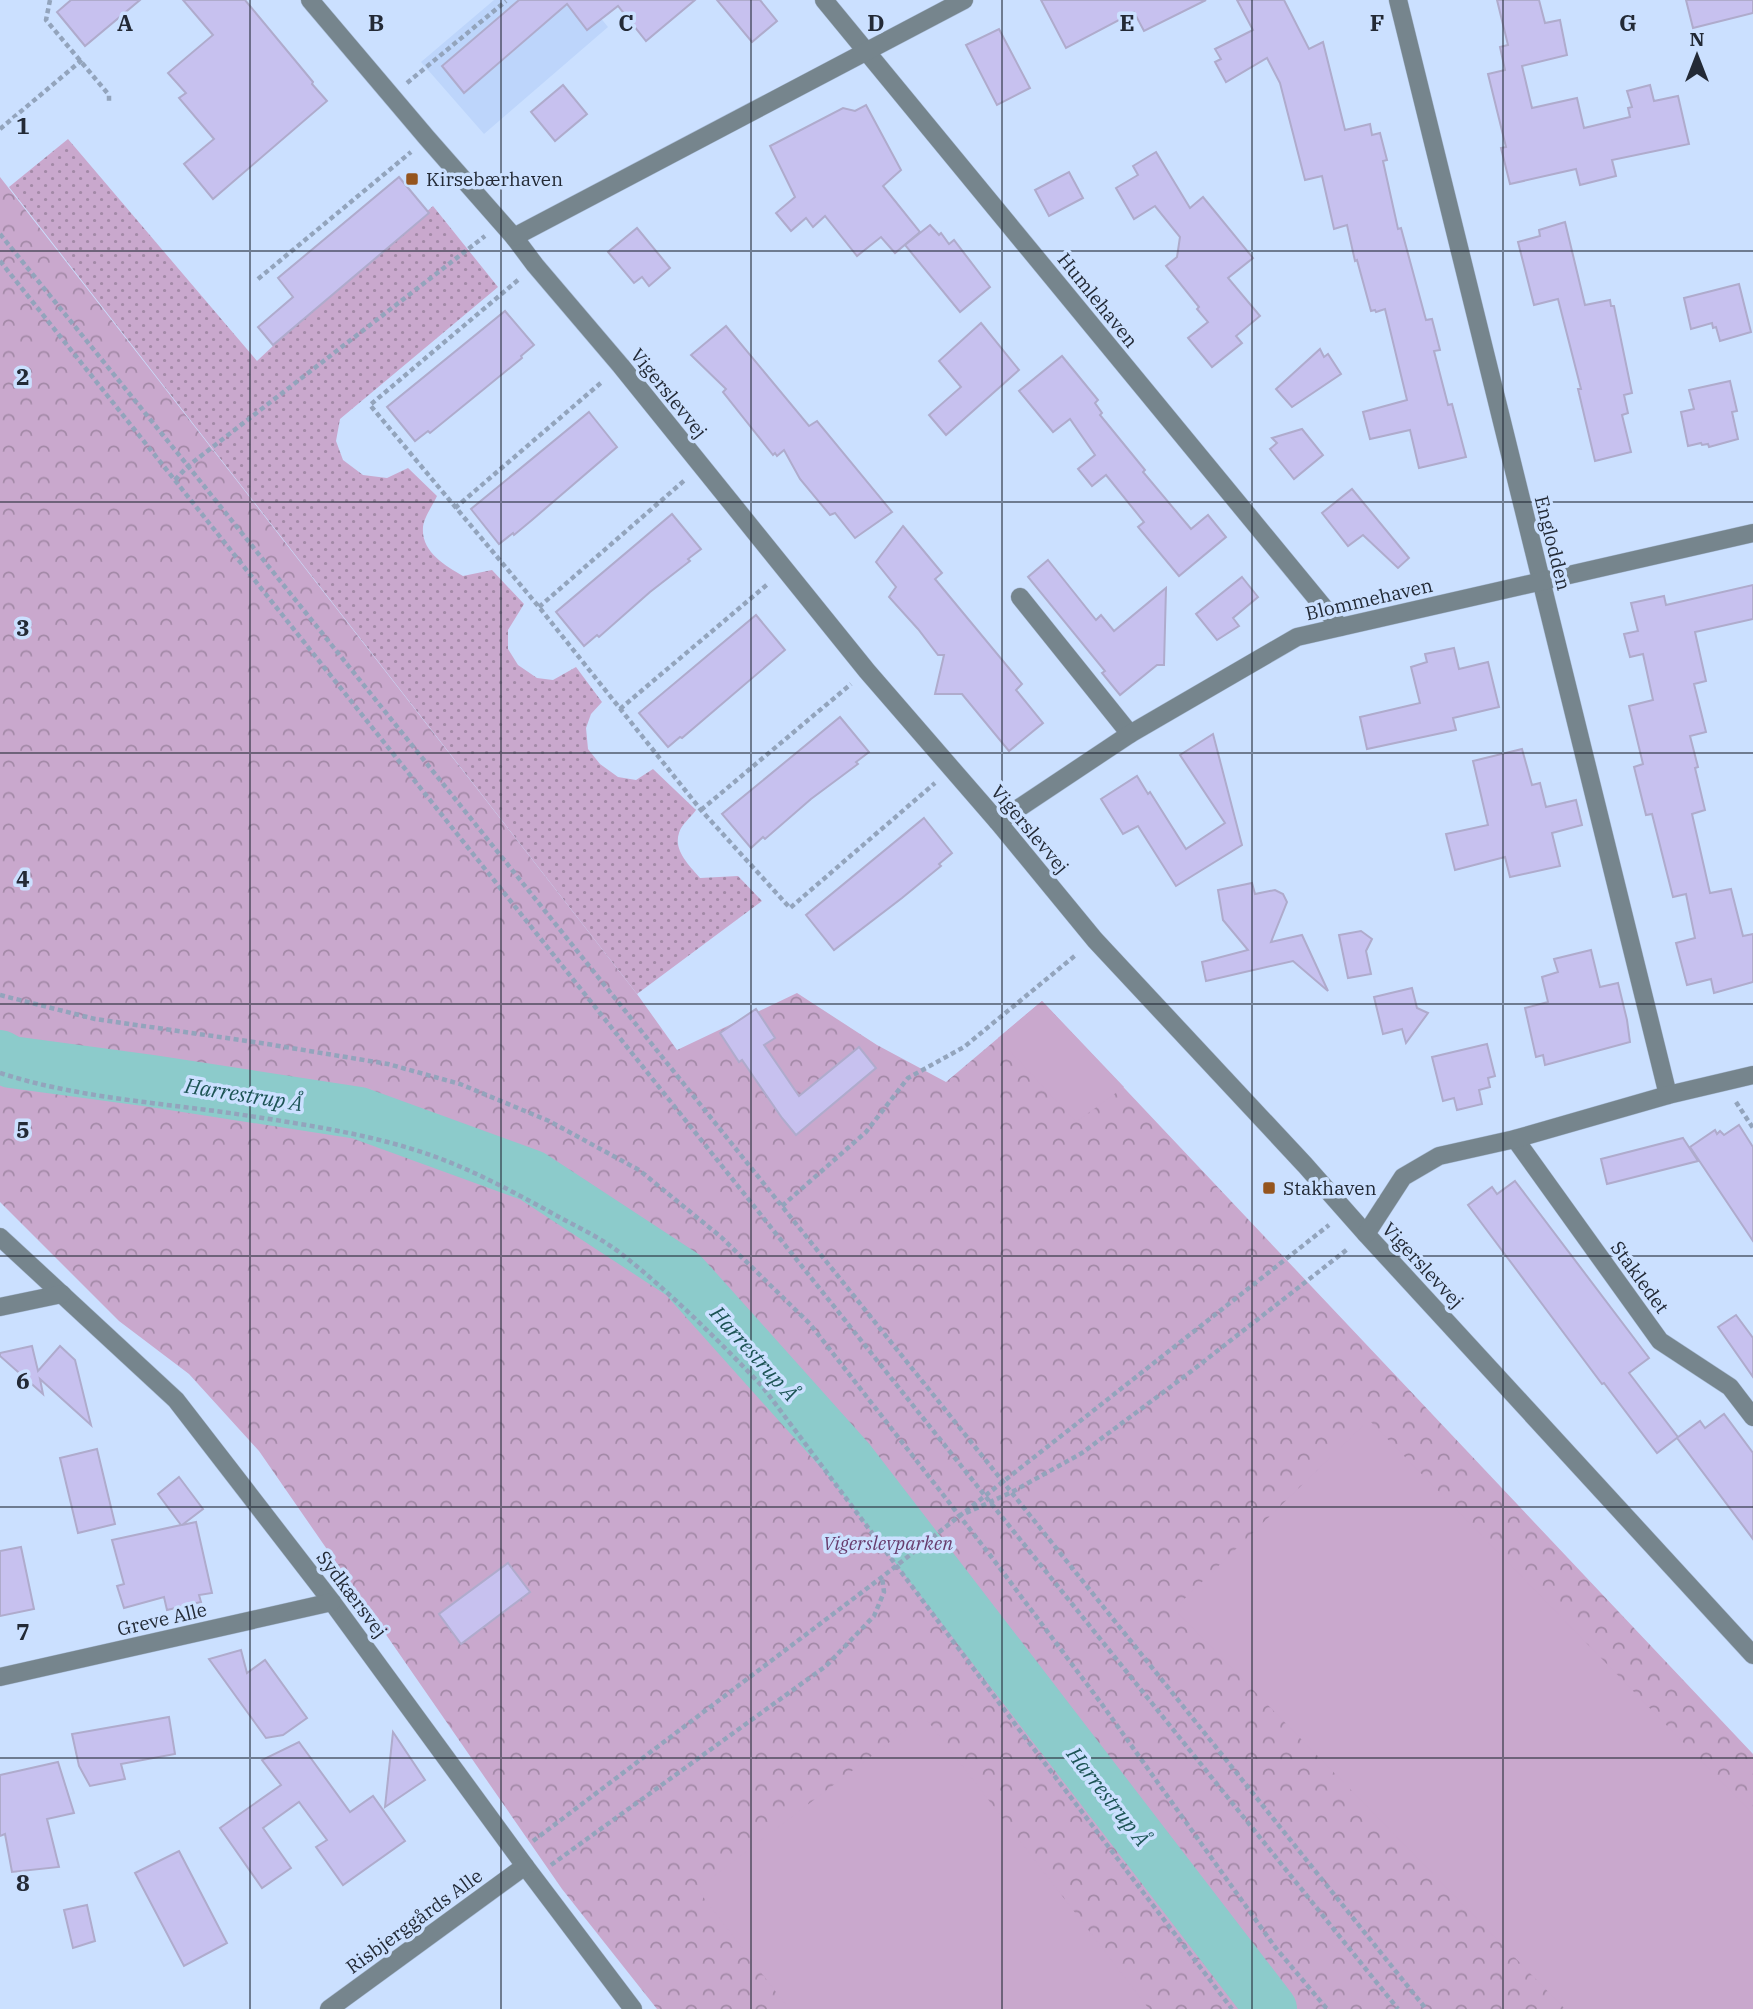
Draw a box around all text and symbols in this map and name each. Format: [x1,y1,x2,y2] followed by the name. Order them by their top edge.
[117,7,133,37] text: A
[368,7,384,37] text: B
[618,7,634,37] text: C
[867,7,885,37] text: D
[1119,7,1135,37] text: E
[1370,7,1384,37] text: F
[1619,7,1637,37] text: G
[1662,21,1732,91] north arrow
[1689,27,1705,51] text: N
[16,110,30,140] text: 1
[426,167,563,191] place label: Kirsebærhaven
[404,171,420,187] marker: Kirsebærhaven
[1052,248,1144,352] street label: Humlehaven
[625,343,713,443] street label: Vigerslevvej
[16,361,30,391] text: 2
[1530,493,1576,593] street label: Englodden
[1303,573,1435,625] street label: Blommehaven
[16,612,30,642] text: 3
[986,780,1074,878] street label: Vigerslevvej
[16,863,30,893] text: 4
[182,1071,305,1117] water label: Harrestrup Å
[16,1114,30,1144] text: 5
[1283,1176,1377,1200] place label: Stakhaven
[1261,1180,1277,1196] marker: Stakhaven
[1377,1217,1469,1313] street label: Vigerslevvej
[1606,1236,1675,1318] street label: Stakledet
[704,1299,805,1407] water label: Harrestrup Å
[16,1365,30,1395] text: 6
[823,1531,953,1555] park label: Vigerslevparken
[311,1546,393,1642] street label: Sydkærsvej
[115,1597,209,1641] street label: Greve Alle
[16,1616,30,1646] text: 7
[1060,1740,1157,1852] water label: Harrestrup Å
[341,1863,487,1979] street label: Risbjerggårds Alle
[16,1867,30,1897] text: 8

